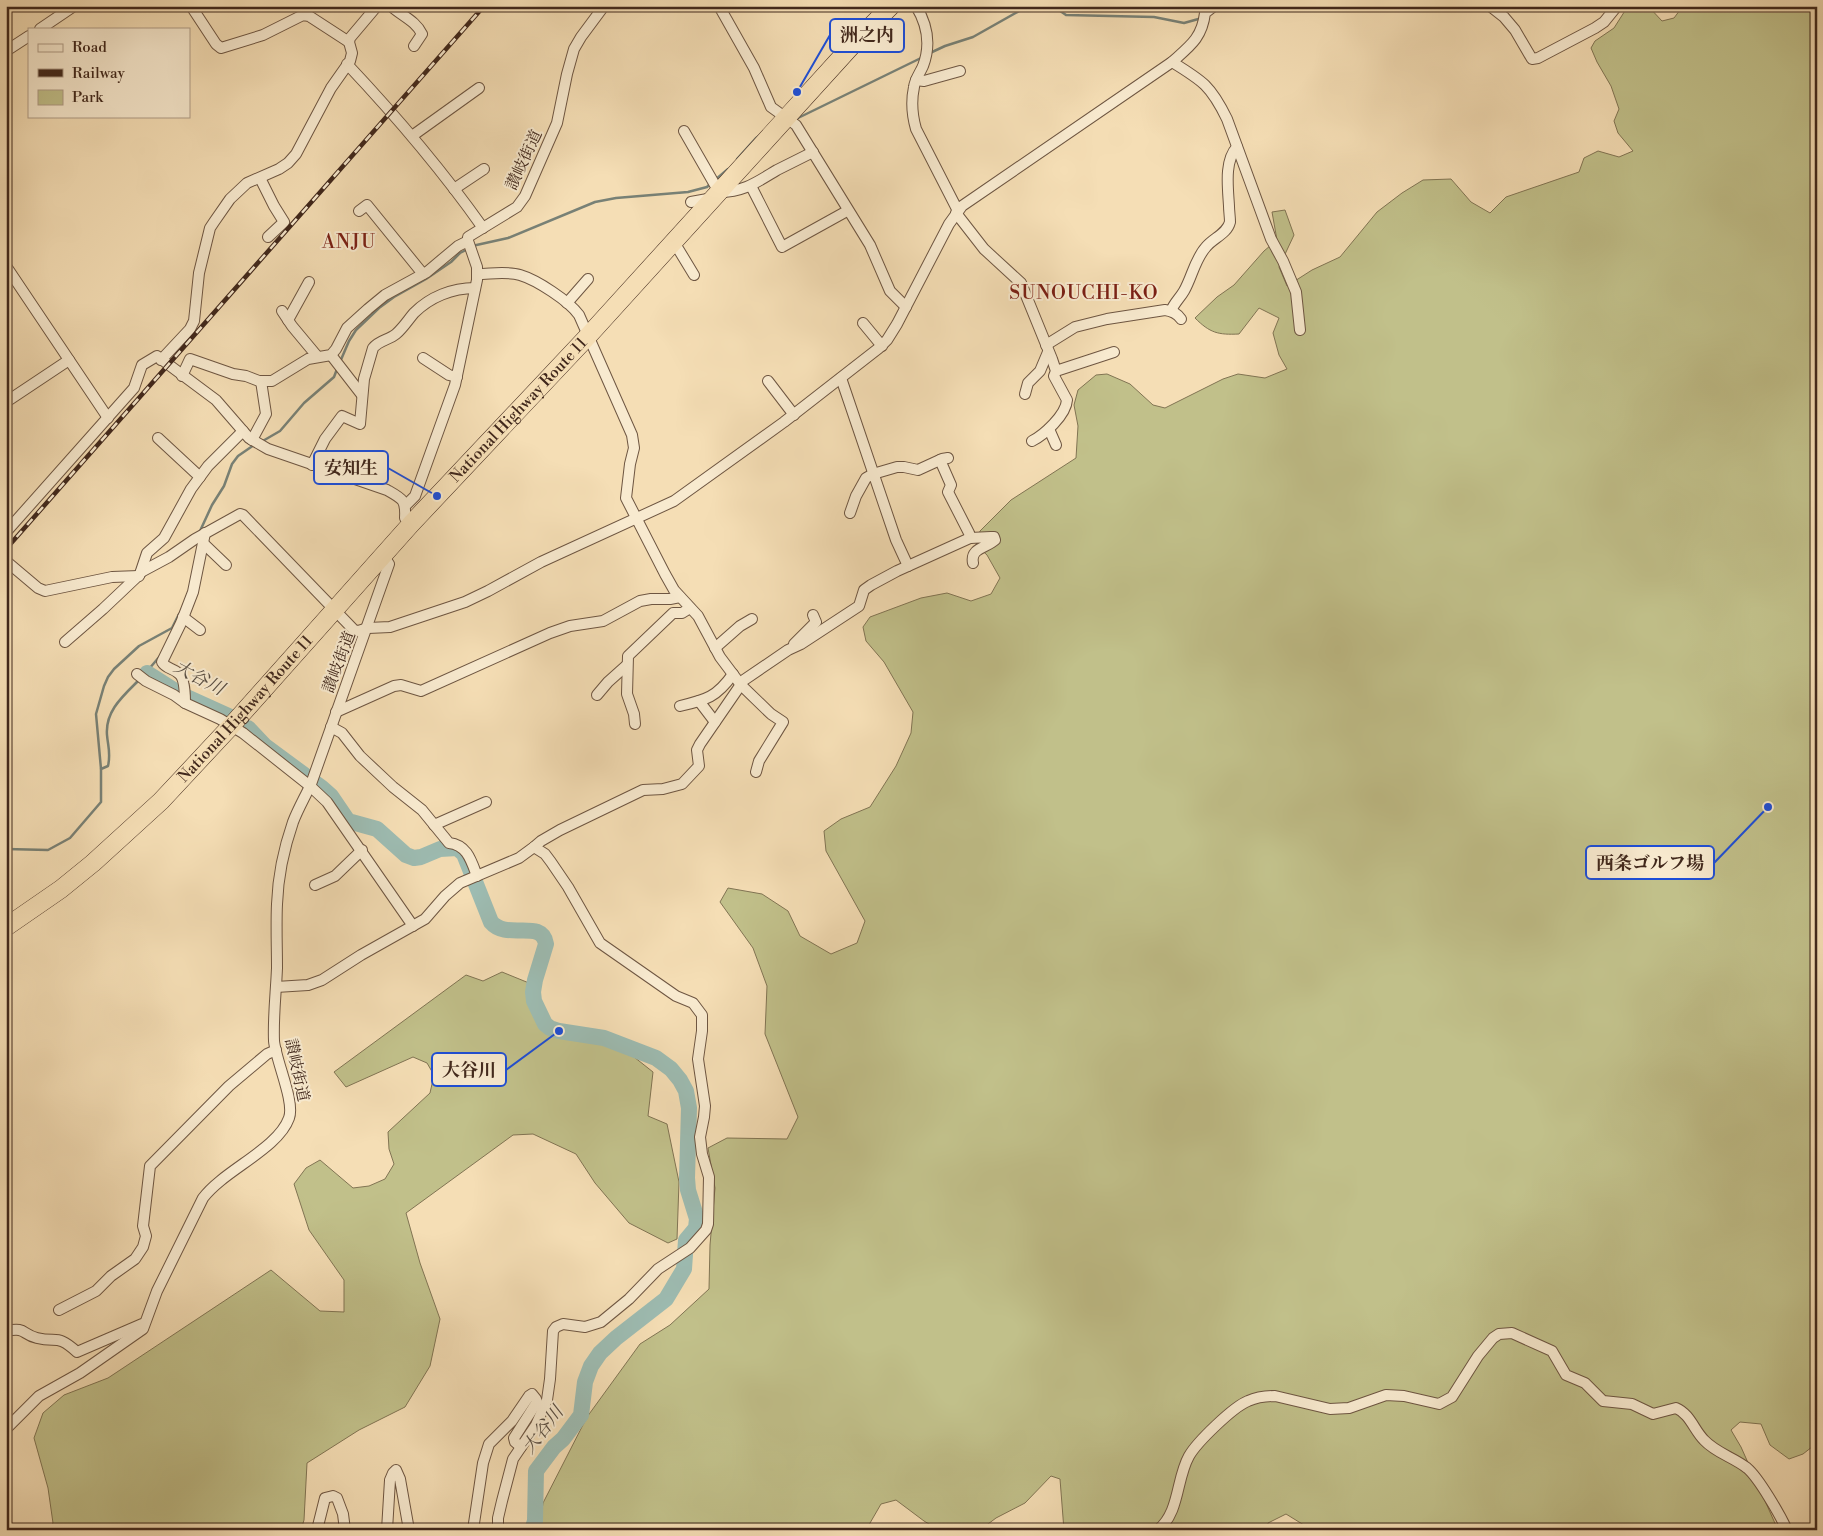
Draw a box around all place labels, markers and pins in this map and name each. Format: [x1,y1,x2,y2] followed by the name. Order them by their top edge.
[830,19,904,52] callout: 洲之内
[314,451,388,484] callout: 安知生
[1586,846,1714,879] callout: 西条ゴルフ場
[432,1053,506,1086] callout: 大谷川

